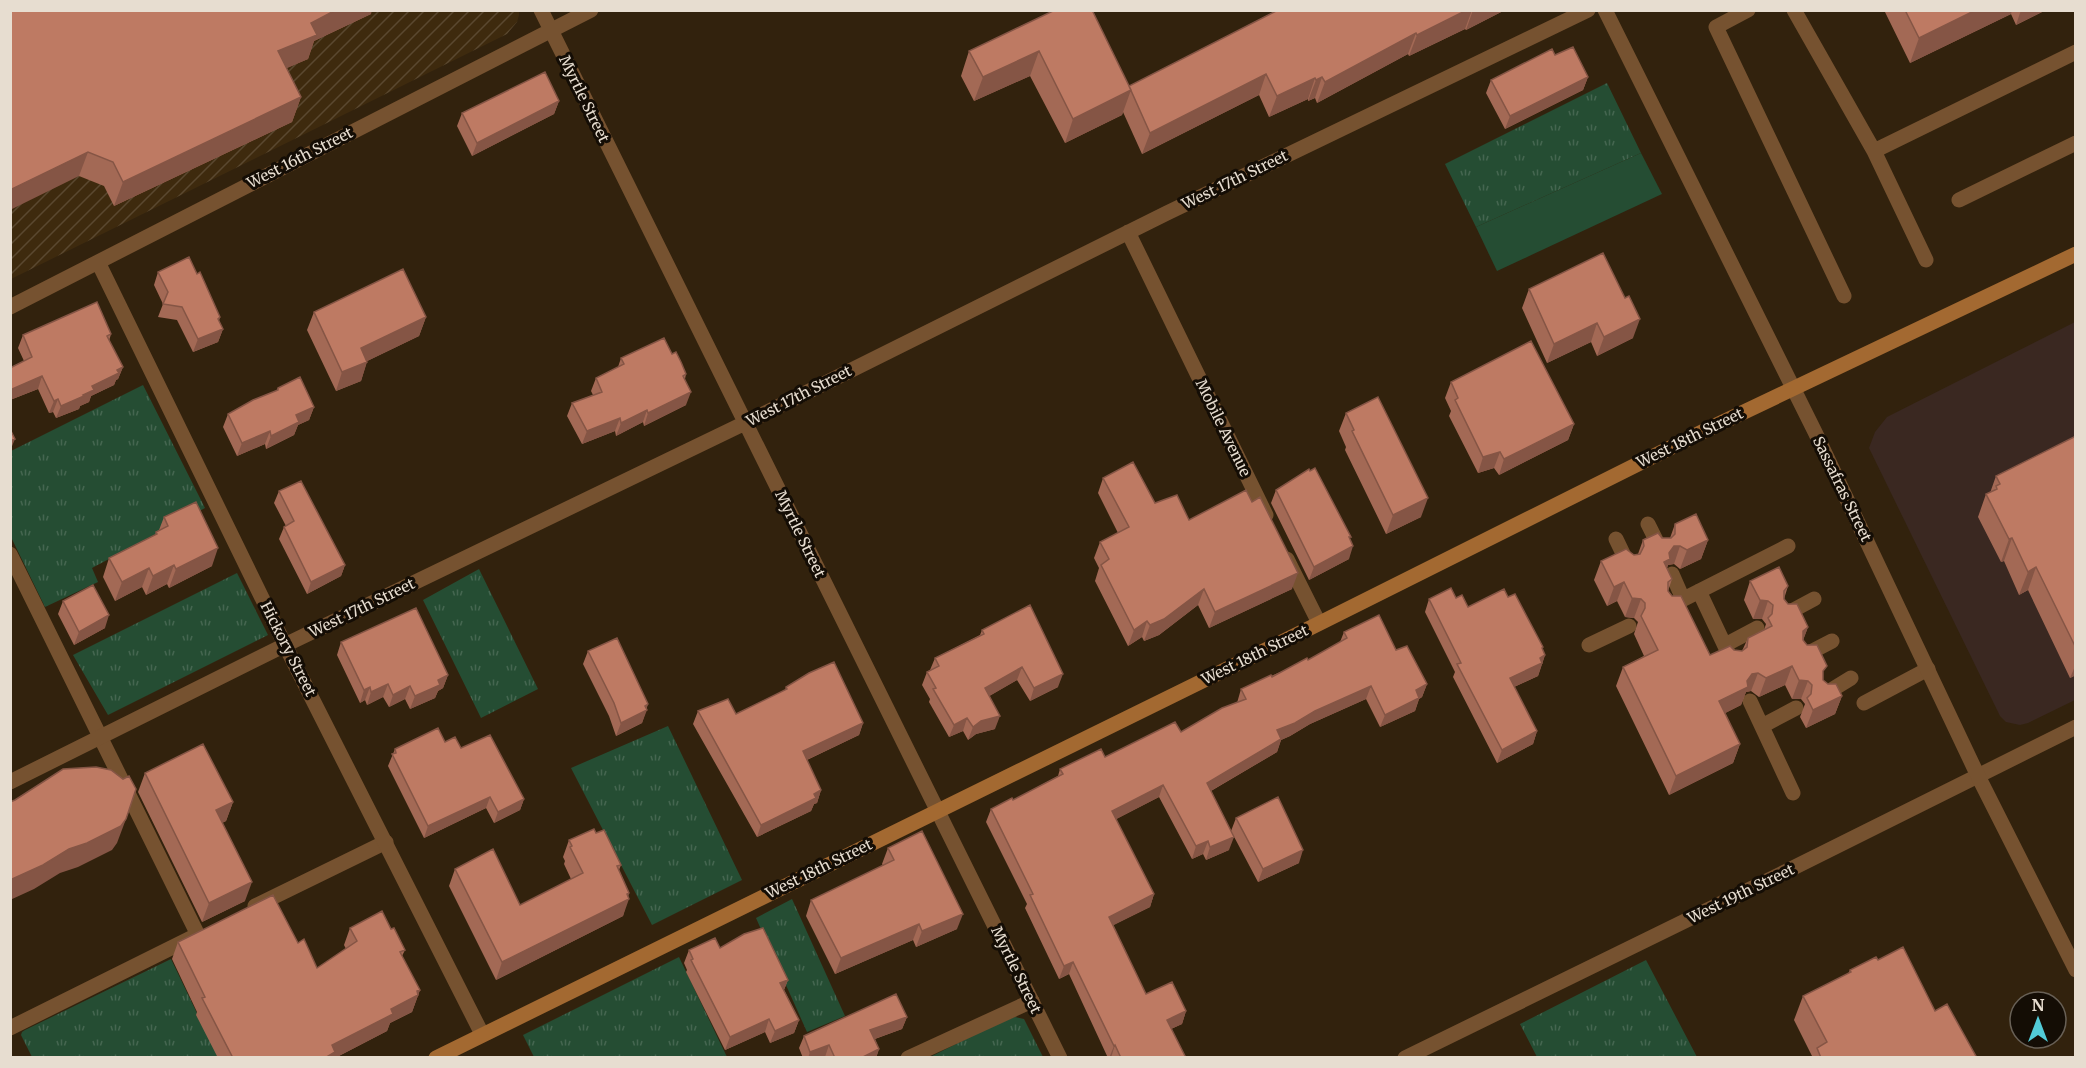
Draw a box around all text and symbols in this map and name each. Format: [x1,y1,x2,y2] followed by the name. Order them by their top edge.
[555,52,614,146] street label: Myrtle Street
[243,123,356,193] street label: West 16th Street
[1178,146,1291,214] street label: West 17th Street
[742,361,855,431] street label: West 17th Street
[1192,376,1255,480] street label: Mobile Avenue
[1632,403,1746,472] street label: West 18th Street
[1809,433,1876,545] street label: Sassafras Street
[771,487,830,581] street label: Myrtle Street
[305,574,418,642] street label: West 17th Street
[256,598,321,700] street label: Hickory Street
[1197,620,1311,689] street label: West 18th Street
[761,834,875,903] street label: West 18th Street
[1683,859,1797,928] street label: West 19th Street
[987,923,1046,1017] street label: Myrtle Street
[2008,990,2068,1050] north arrow
[2032,995,2045,1015] text: N

